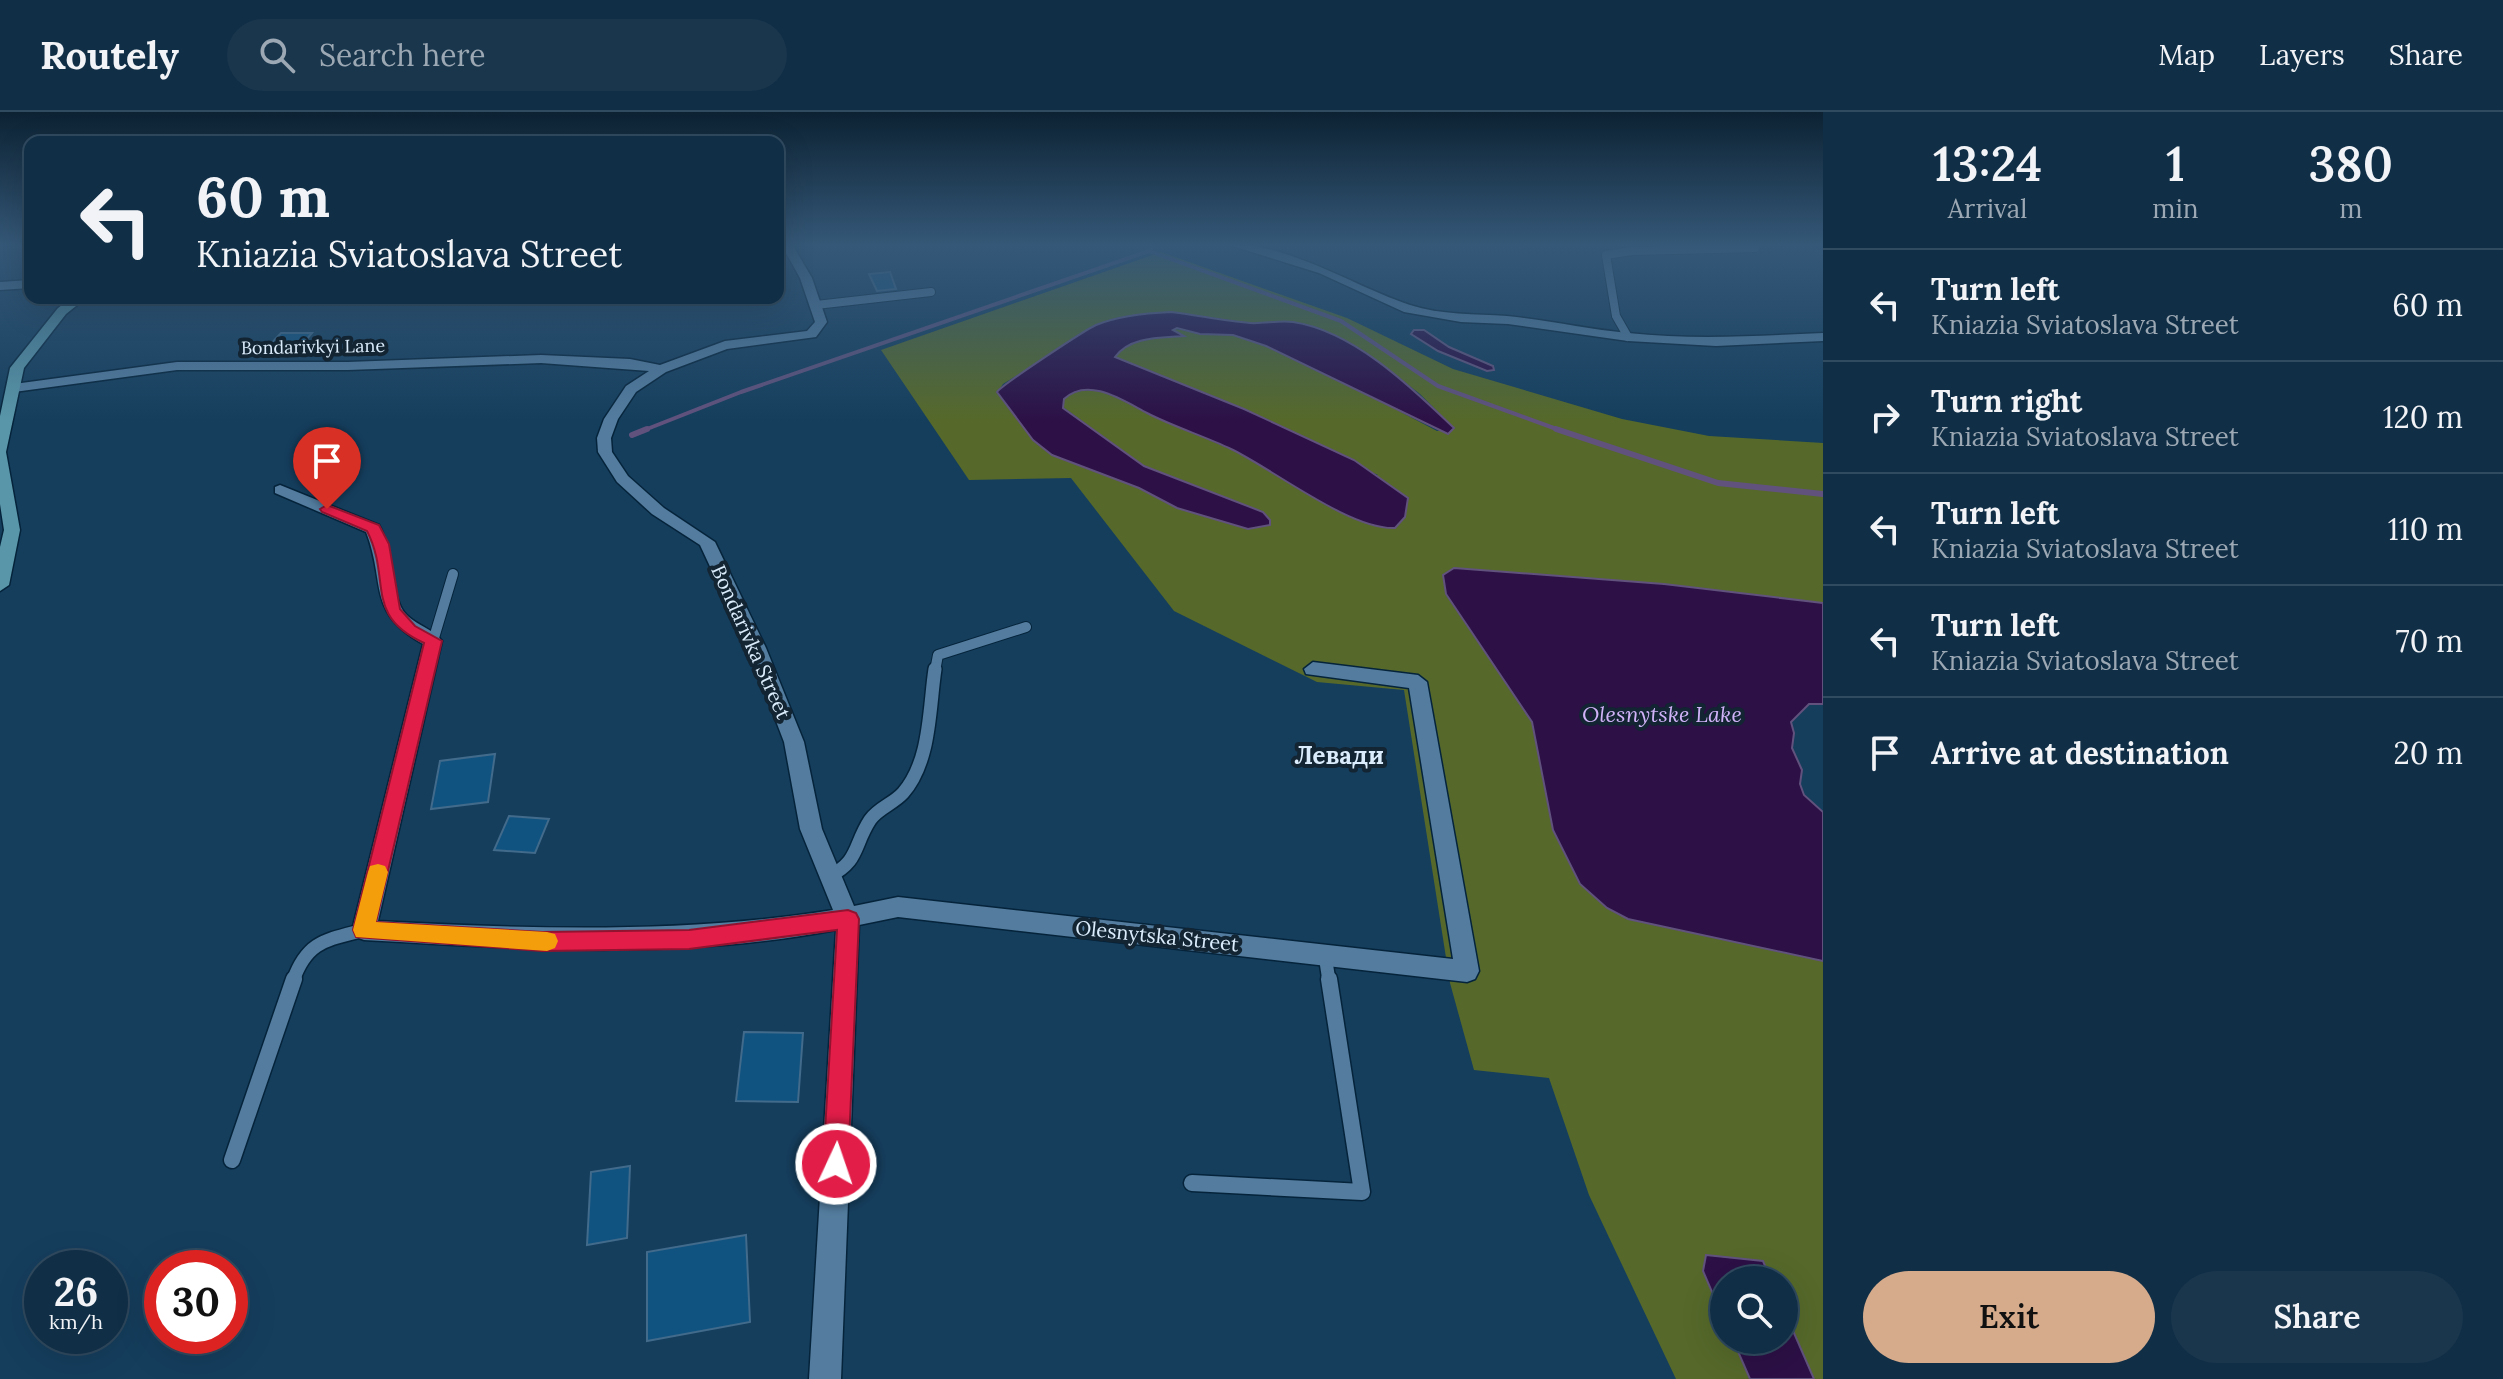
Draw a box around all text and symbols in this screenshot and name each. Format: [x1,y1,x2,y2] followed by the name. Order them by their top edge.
[227,19,787,91] search box
[40,31,179,79] text: Routely
[255,33,299,77] icon: search
[319,36,486,74] text: Search here
[2158,37,2215,73] text: Map
[2259,37,2345,73] text: Layers
[2389,37,2463,73] text: Share
[1933,133,2042,194] text: 13:24
[2166,133,2185,194] text: 1
[2309,133,2393,194] text: 380
[196,161,330,232] text: 60 m
[64,168,168,272] icon: left
[1948,192,2027,225] text: Arrival
[2152,192,2199,225] text: min
[2339,192,2362,225] text: m
[196,231,622,277] text: Kniazia Sviatoslava Street
[1931,270,2059,308] text: Turn left
[1863,283,1907,327] icon: left
[2392,286,2463,324] text: 60 m
[1931,308,2239,341] text: Kniazia Sviatoslava Street
[241,334,386,359] street label: Bondarivkyi Lane
[1931,382,2082,420] text: Turn right
[1863,395,1907,439] icon: right
[2383,398,2463,436] text: 120 m
[1931,420,2239,453] text: Kniazia Sviatoslava Street
[293,427,361,509] pin
[305,439,349,483] icon: arrive
[1931,494,2059,532] text: Turn left
[1863,507,1907,551] icon: left
[2388,510,2463,548] text: 110 m
[1931,532,2239,565] text: Kniazia Sviatoslava Street
[706,561,797,723] street label: Bondarivka Street
[1931,606,2059,644] text: Turn left
[1863,619,1907,663] icon: left
[2396,622,2463,660] text: 70 m
[1931,644,2239,677] text: Kniazia Sviatoslava Street
[1582,700,1742,728] water label: Olesnytske Lake
[1863,731,1907,775] icon: arrive
[1931,734,2229,772] text: Arrive at destination
[2394,734,2463,772] text: 20 m
[1294,740,1384,771] district label: Левади
[1074,914,1240,957] street label: Olesnytska Street
[794,1122,878,1206] position arrow
[144,1250,248,1354] speed limit sign: 30
[54,1266,98,1317] text: 26
[1710,1266,1798,1354] map controls
[1710,1266,1798,1354] button: search
[1863,1271,2155,1363] button: Exit
[2171,1271,2463,1363] button: Share
[49,1309,103,1334] text: km/h

